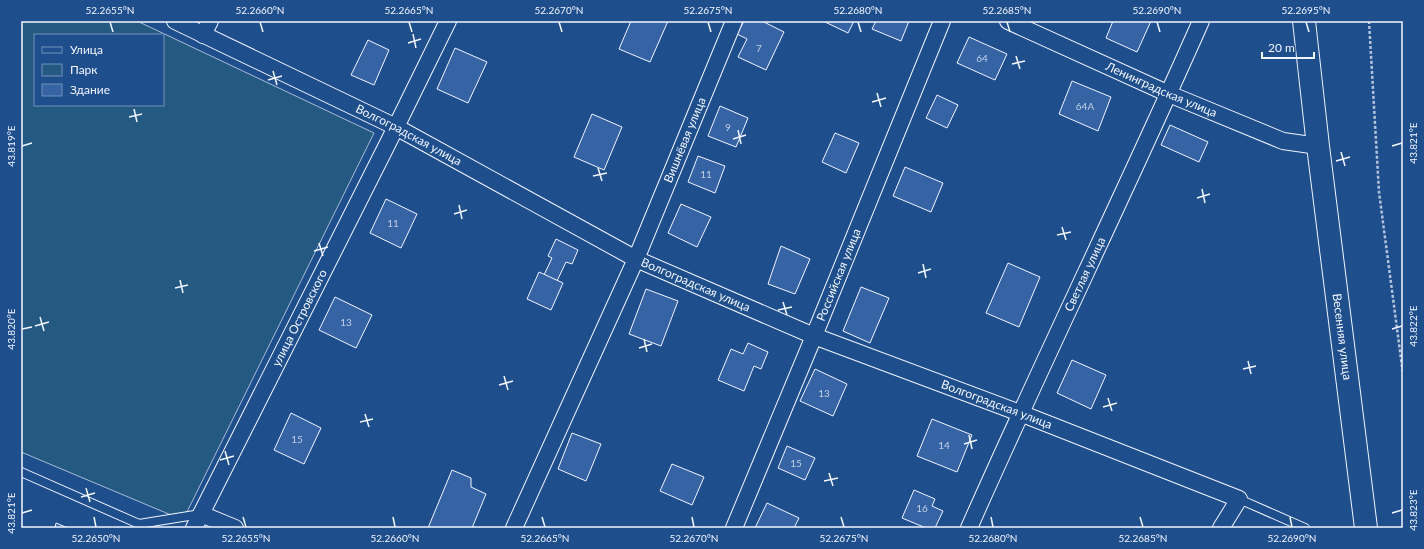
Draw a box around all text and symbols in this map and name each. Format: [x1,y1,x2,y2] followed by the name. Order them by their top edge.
[86,4,134,16] text: 52.2655°N
[236,4,284,16] text: 52.2660°N
[385,4,433,16] text: 52.2665°N
[535,4,583,16] text: 52.2670°N
[684,4,732,16] text: 52.2675°N
[834,4,882,16] text: 52.2680°N
[983,4,1031,16] text: 52.2685°N
[1133,4,1181,16] text: 52.2690°N
[1282,4,1330,16] text: 52.2695°N
[34,34,164,106] legend
[1262,34,1314,60] scale bar
[1268,40,1295,55] text: 20 m
[70,42,103,57] text: Улица
[756,42,762,54] house number: 7
[976,52,988,64] house number: 64
[1103,58,1219,120] street label: Ленинградская улица
[70,62,98,77] text: Парк
[70,82,110,97] text: Здание
[660,95,709,185] street label: Вишнёвая улица
[1076,100,1094,112] house number: 64А
[353,101,464,169] street label: Волгоградская улица
[725,121,731,133] house number: 9
[1407,122,1419,164] text: 43.821°E
[5,125,17,167] text: 43.819°E
[700,168,712,180] house number: 11
[387,217,399,229] house number: 11
[813,226,864,323] street label: Российская улица
[1061,234,1108,314] street label: Светлая улица
[639,254,753,315] street label: Волгоградская улица
[269,267,330,369] street label: улица Островского
[1330,292,1355,381] street label: Весенняя улица
[1407,305,1419,347] text: 43.822°E
[5,308,17,350] text: 43.820°E
[340,316,352,328] house number: 13
[939,376,1055,432] street label: Волгоградская улица
[818,387,830,399] house number: 13
[291,433,303,445] house number: 15
[938,439,950,451] house number: 14
[790,457,802,469] house number: 15
[1407,489,1419,531] text: 43.823°E
[5,492,17,534] text: 43.821°E
[916,502,928,514] house number: 16
[72,532,120,544] text: 52.2650°N
[222,532,270,544] text: 52.2655°N
[371,532,419,544] text: 52.2660°N
[521,532,569,544] text: 52.2665°N
[670,532,718,544] text: 52.2670°N
[820,532,868,544] text: 52.2675°N
[969,532,1017,544] text: 52.2680°N
[1119,532,1167,544] text: 52.2685°N
[1268,532,1316,544] text: 52.2690°N

